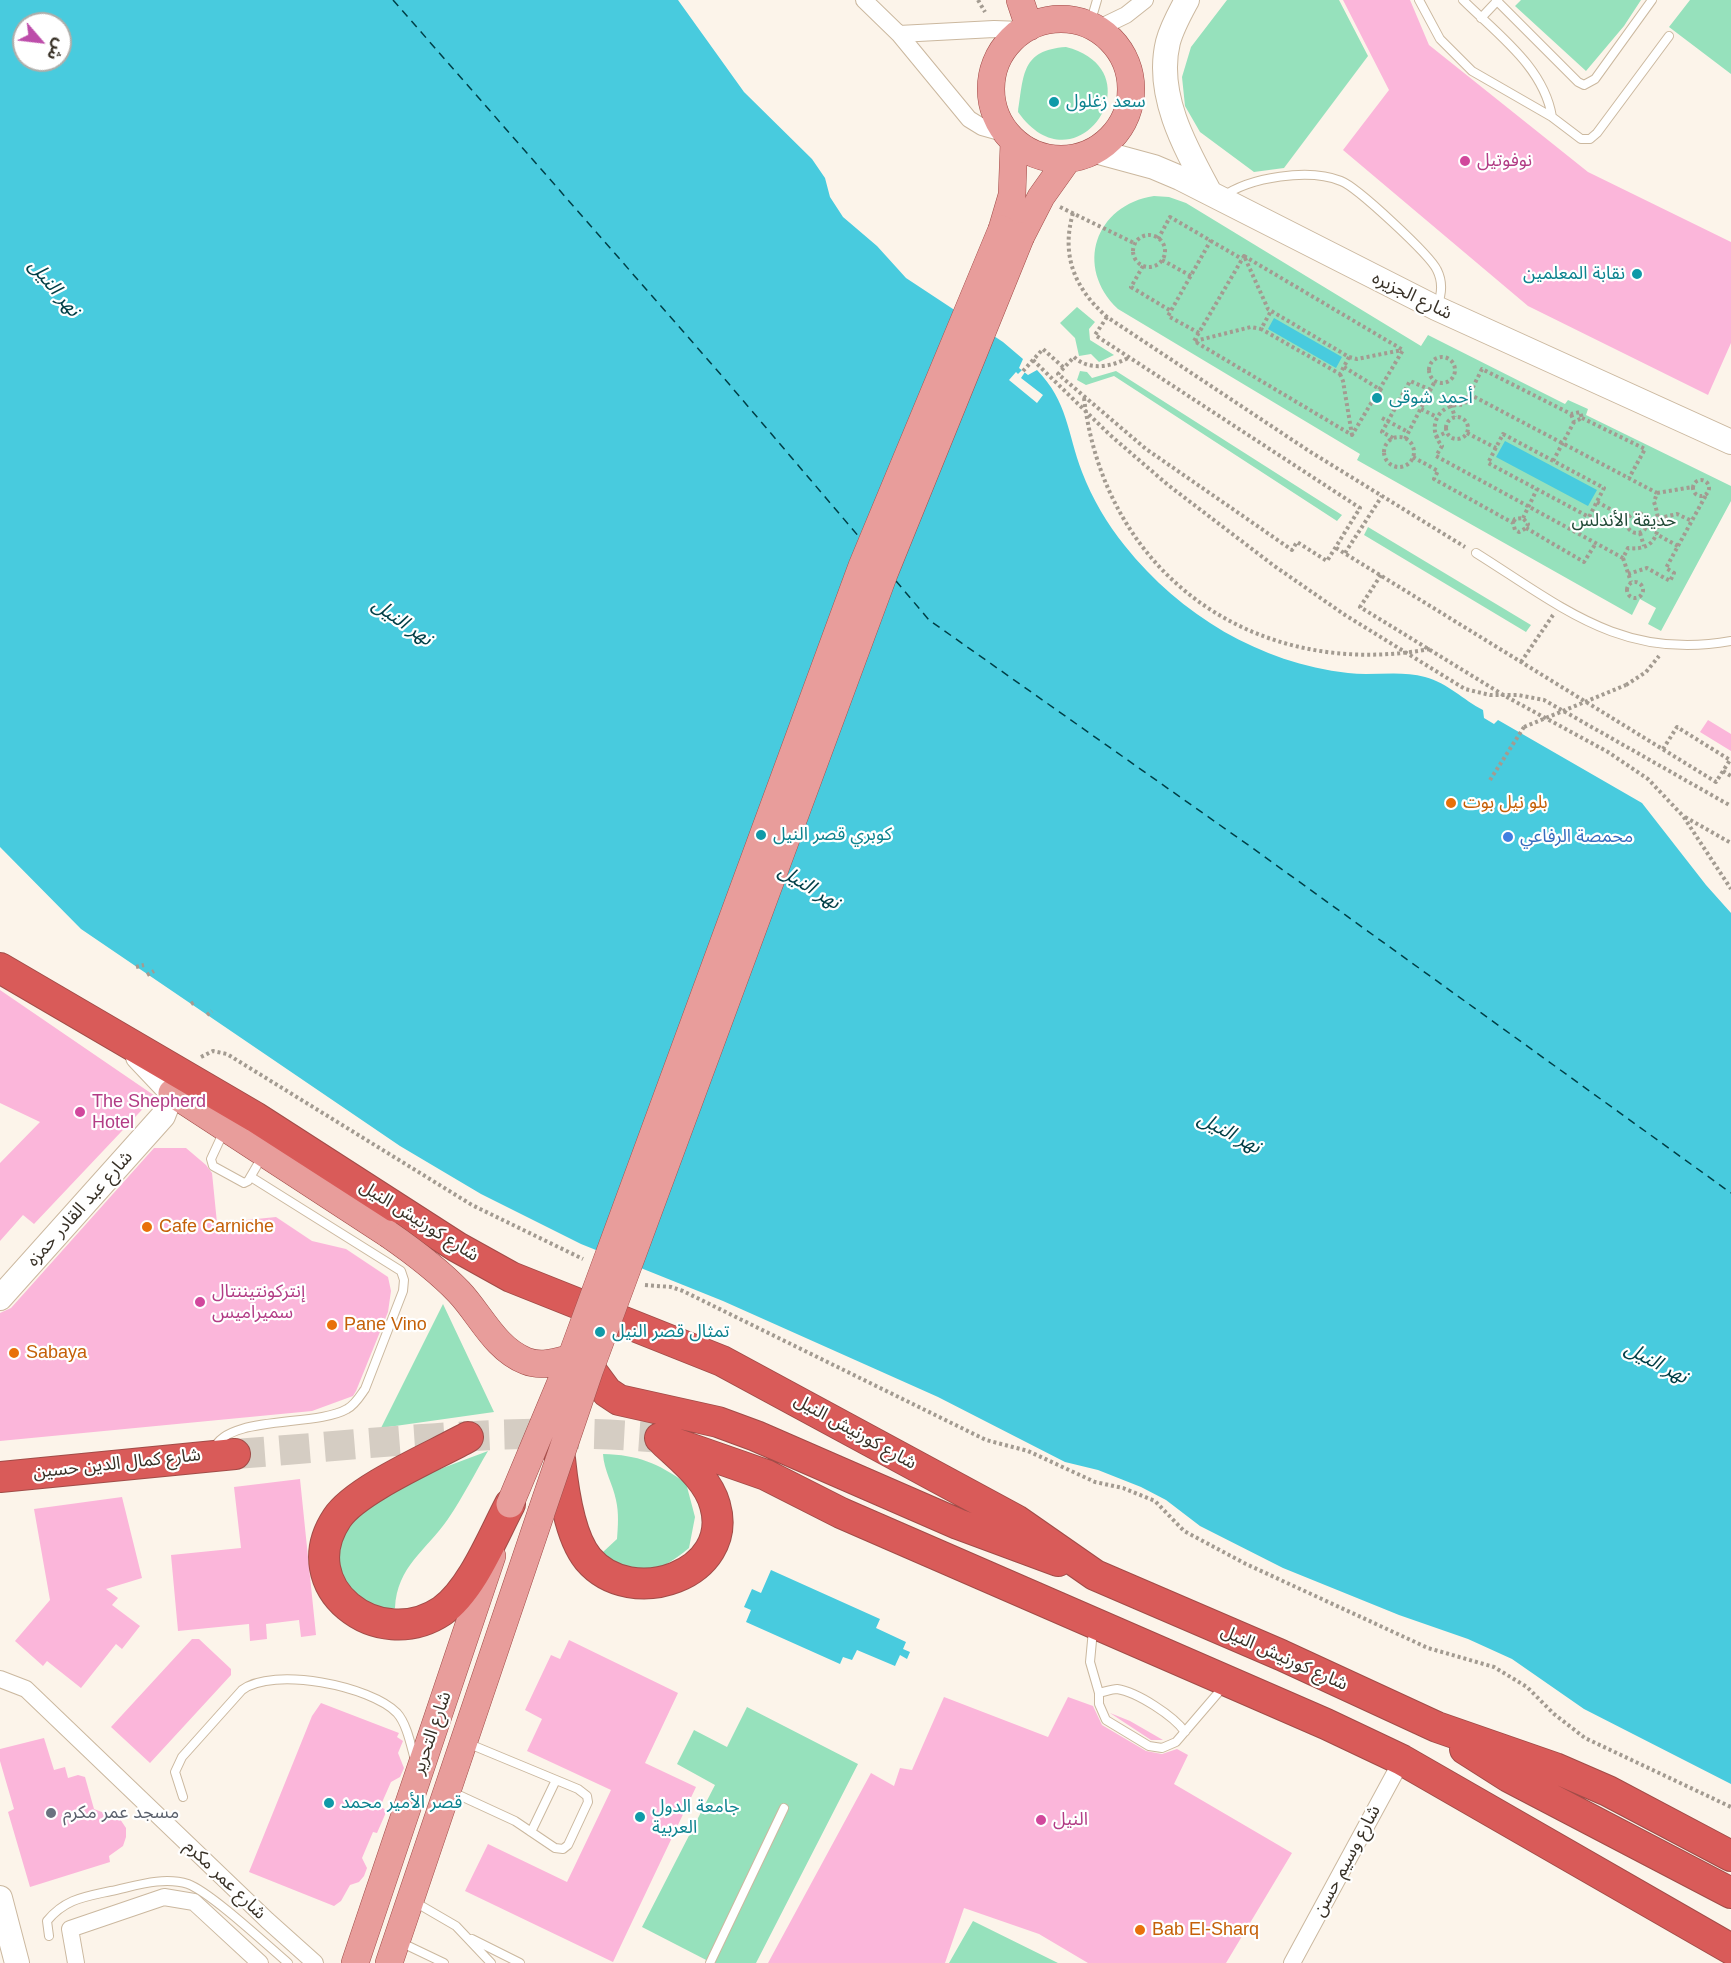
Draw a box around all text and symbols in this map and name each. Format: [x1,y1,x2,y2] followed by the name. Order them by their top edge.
[12,12,72,72] north arrow
[44,36,69,63] text: ش
[1066,91,1146,113] place label: سعد زغلول
[1047,95,1061,109] marker: سعد زغلول
[1477,150,1532,172] place label: نوفوتيل
[1458,154,1472,168] marker: نوفوتيل
[23,254,85,322] water label: نهر النيل
[1523,263,1625,285] place label: نقابة المعلمين
[1369,267,1455,325] street label: شارع الجزيره
[1630,267,1644,281] marker: نقابة المعلمين
[1389,387,1473,409] place label: أحمد شوقى
[1370,391,1384,405] marker: أحمد شوقى
[1572,510,1676,532] park label: حديقة الأندلس
[367,593,437,651] water label: نهر النيل
[1463,792,1548,814] place label: بلو نيل بوت
[1444,796,1458,810] marker: بلو نيل بوت
[773,824,892,846] place label: كوبري قصر النيل
[1520,826,1633,848] place label: محمصة الرفاعي
[754,828,768,842] marker: كوبري قصر النيل
[1501,830,1515,844] marker: محمصة الرفاعي
[774,859,844,915] water label: نهر النيل
[92,1091,206,1134] place label: The Shepherd Hotel
[73,1105,87,1119] marker: The Shepherd Hotel
[1193,1106,1265,1160] water label: نهر النيل
[22,1147,138,1271] street label: شارع عبد القادر حمزه
[355,1176,483,1266] street label: شارع كورنيش النيل
[159,1216,274,1238] place label: Cafe Carniche
[140,1220,154,1234] marker: Cafe Carniche
[212,1281,305,1324] place label: إنتركونتيننتال سميراميس
[193,1295,207,1309] marker: إنتركونتيننتال سميراميس
[344,1314,427,1336] place label: Pane Vino
[325,1318,339,1332] marker: Pane Vino
[612,1321,729,1343] place label: تمثال قصر النيل
[593,1325,607,1339] marker: تمثال قصر النيل
[1620,1336,1692,1390] water label: نهر النيل
[26,1342,87,1364] place label: Sabaya
[7,1346,21,1360] marker: Sabaya
[790,1389,920,1475] street label: شارع كورنيش النيل
[32,1444,202,1484] street label: شارع كمال الدين حسين
[1217,1620,1351,1696] street label: شارع كورنيش النيل
[408,1689,456,1777] street label: شارع التحرير
[341,1792,462,1814] place label: قصر الأمير محمد
[322,1796,336,1810] marker: قصر الأمير محمد
[652,1796,740,1838] place label: جامعة الدول العربية
[63,1802,179,1824] place label: مسجد عمر مكرم
[1309,1802,1385,1920] street label: شارع وسيم حسن
[44,1806,58,1820] marker: مسجد عمر مكرم
[1053,1809,1088,1831] place label: النيل
[633,1810,647,1824] marker: جامعة الدول العربية
[1034,1813,1048,1827] marker: النيل
[180,1836,270,1924] street label: شارع عمر مكرم
[1152,1919,1259,1941] place label: Bab El-Sharq
[1133,1923,1147,1937] marker: Bab El-Sharq

